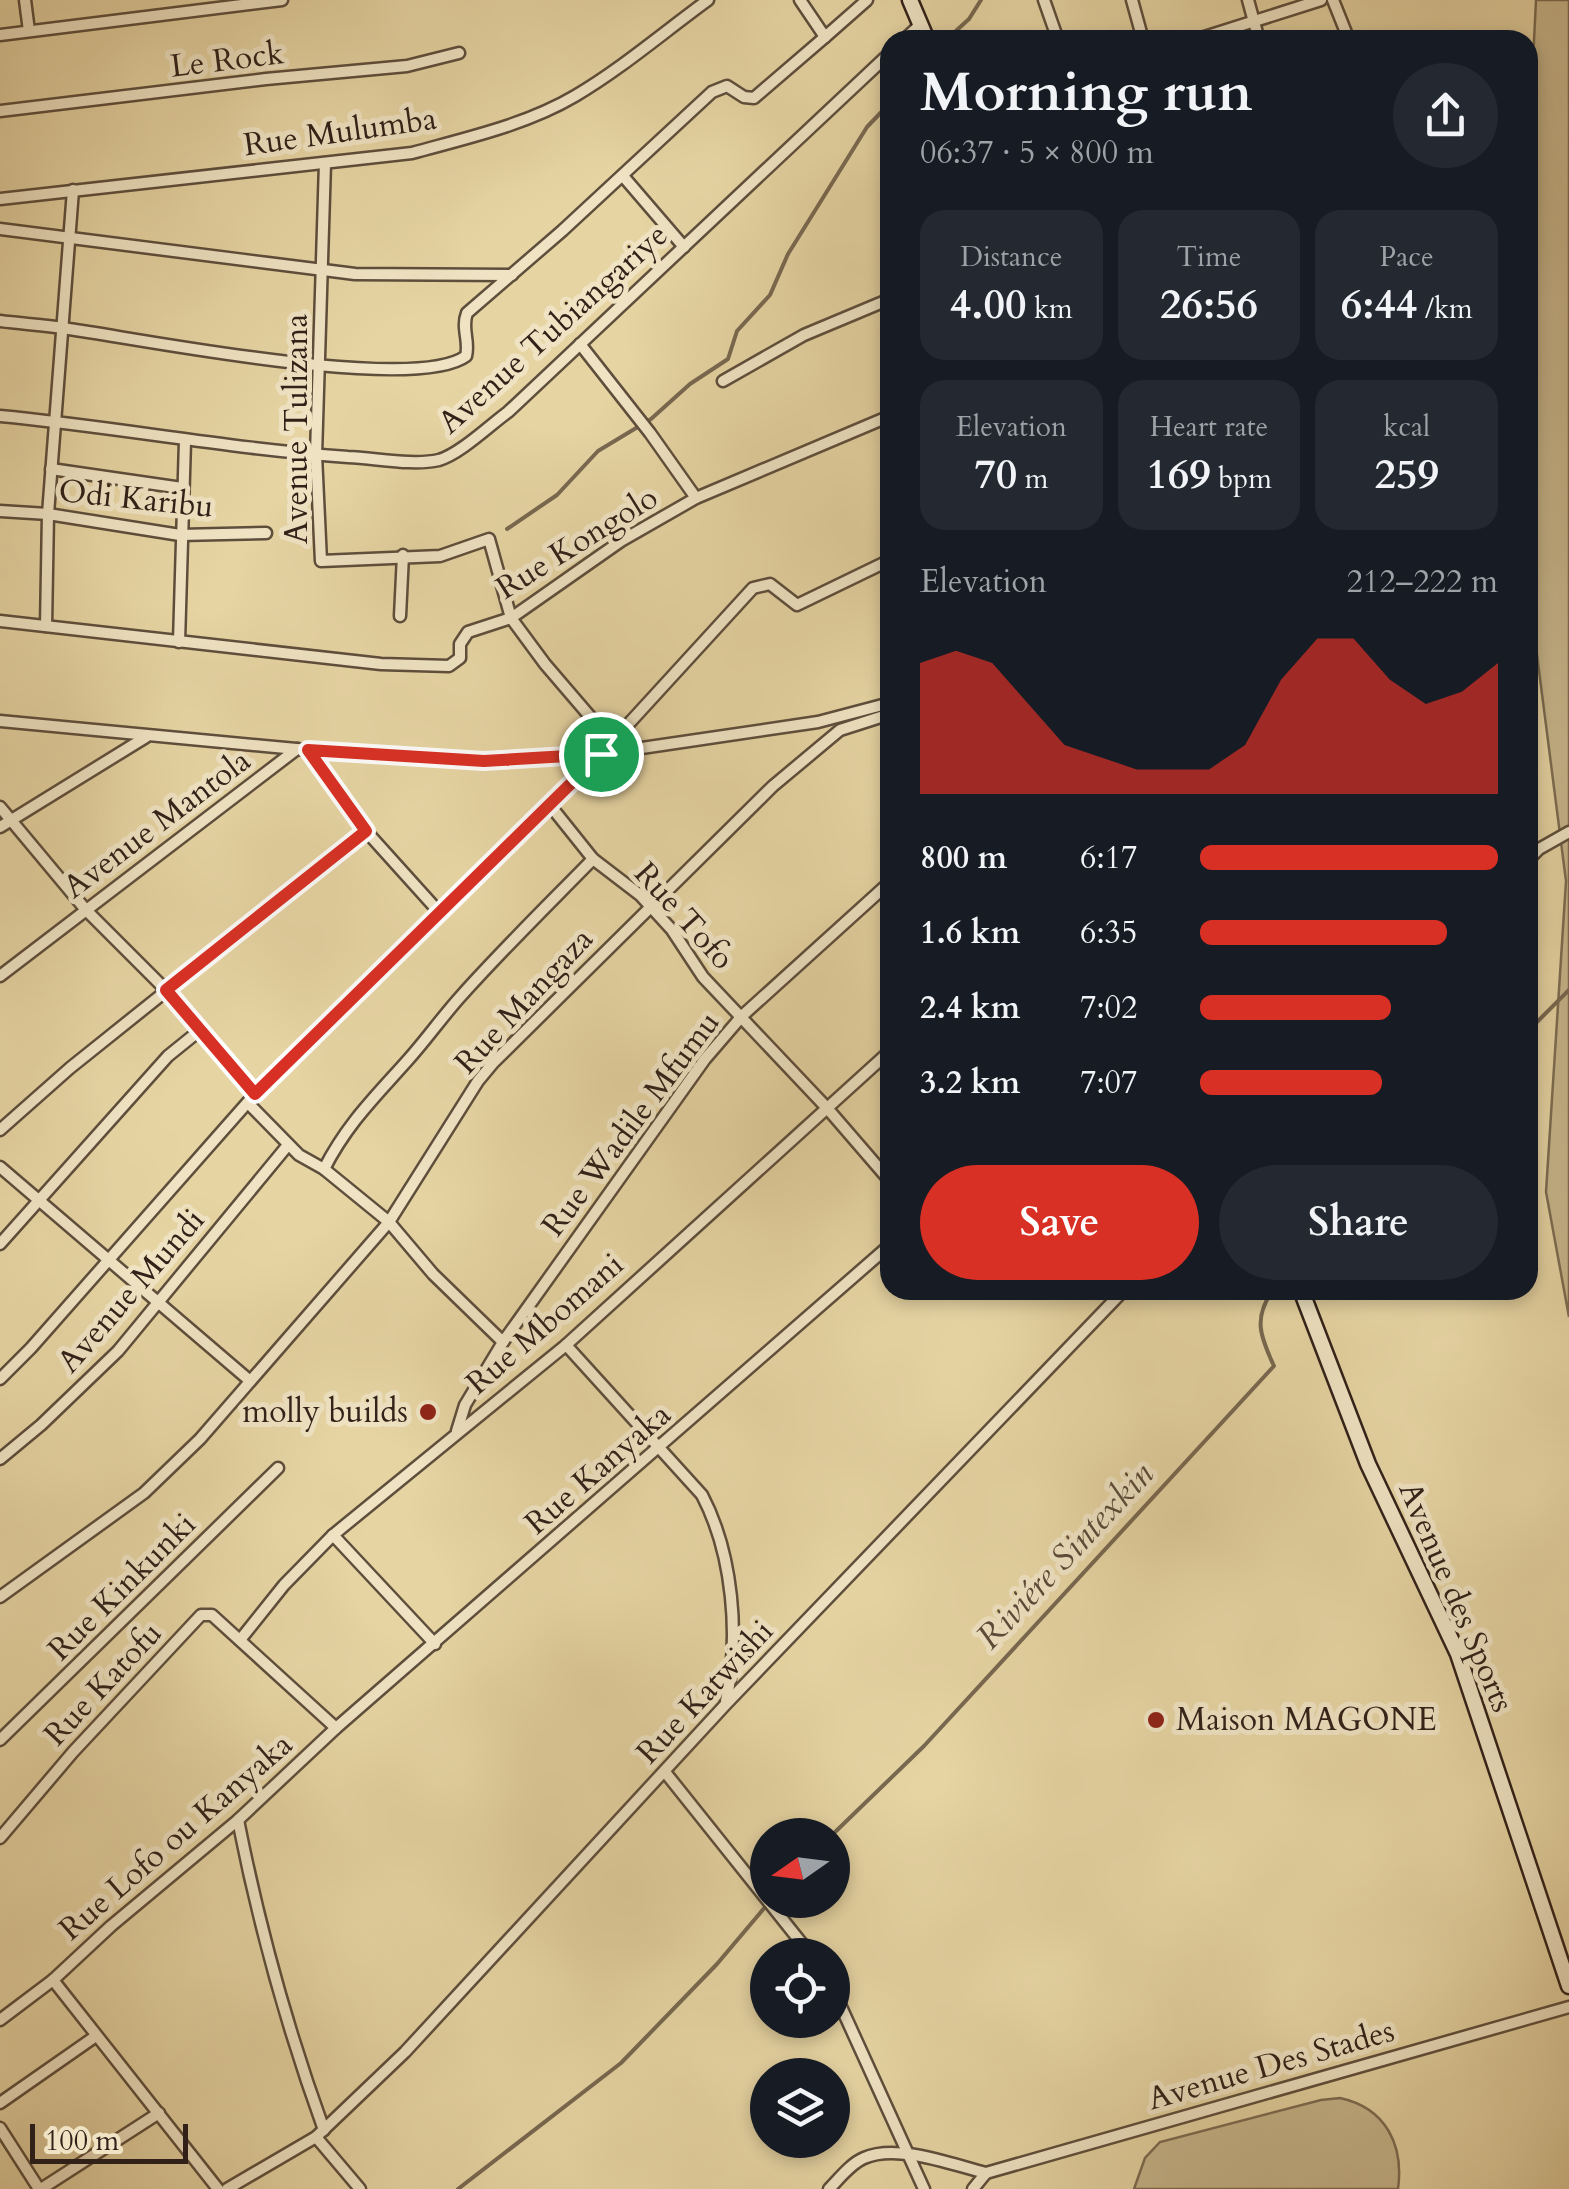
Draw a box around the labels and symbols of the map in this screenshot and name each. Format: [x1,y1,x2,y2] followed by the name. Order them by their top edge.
[168,31,286,89] street label: Le Rock
[241,97,439,167] street label: Rue Mulumba
[428,214,678,444] street label: Avenue Tubiangariye
[275,313,319,544] street label: Avenue Tulizana
[56,469,216,529] street label: Odi Karibu
[488,476,666,610] street label: Rue Kongolo
[559,712,644,797] pin
[54,739,260,909] street label: Avenue Mantola
[624,853,744,979] street label: Rue Tofo
[445,918,603,1084] street label: Rue Mangaza
[532,1002,730,1246] street label: Rue Wadile Mfumu
[47,1199,215,1383] street label: Avenue Mundi
[457,1243,633,1405] street label: Rue Mbomani
[242,1390,408,1434] place label: molly builds
[516,1393,681,1545] street label: Rue Kanyaka
[417,1401,439,1423] marker: molly builds
[966,1452,1164,1660] water label: Riviére Sintexkin
[1388,1475,1524,1719] street label: Avenue des Sports
[38,1503,206,1671] street label: Rue Kinkunki
[627,1610,783,1774] street label: Rue Katwishi
[34,1612,172,1756] street label: Rue Katofu
[1176,1698,1437,1742] place label: Maison MAGONE
[1145,1709,1167,1731] marker: Maison MAGONE
[50,1723,302,1951] street label: Rue Lofo ou Kanyaka
[750,1818,850,1918] north arrow
[1143,2009,1399,2121] street label: Avenue Des Stades
[30,2119,188,2164] scale bar

